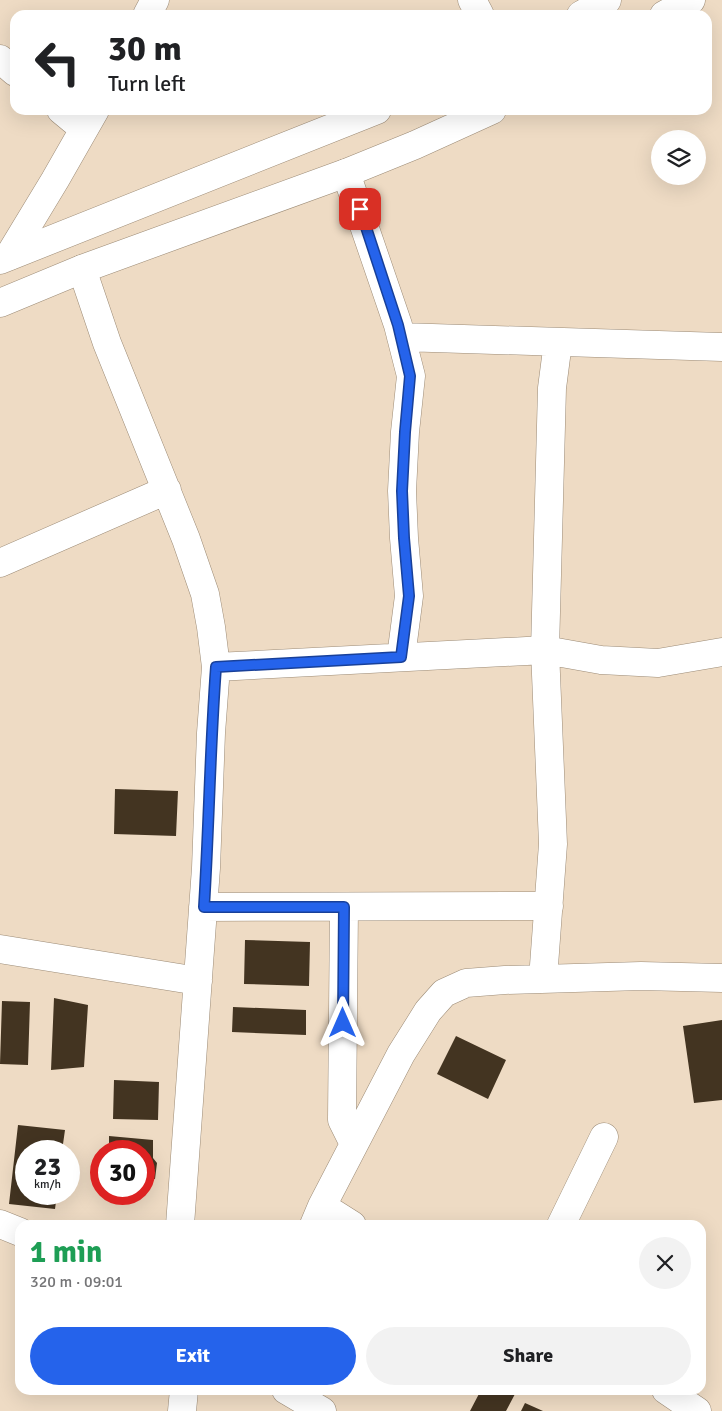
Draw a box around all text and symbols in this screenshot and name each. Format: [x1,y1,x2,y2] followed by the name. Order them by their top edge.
[108,27,182,70] text: 30 m
[25,30,90,95] icon: left
[108,70,186,97] text: Turn left
[651,130,706,185] map controls
[651,130,706,185] button: layers
[339,188,381,230] pin
[346,195,374,223] icon: arrive
[316,996,368,1048] position arrow
[90,1140,155,1205] speed limit sign: 30
[34,1151,61,1182] text: 23
[34,1177,61,1192] text: km/h
[30,1234,102,1271] text: 1 min
[639,1237,691,1289] button: close
[30,1272,123,1292] text: 320 m · 09:01
[30,1327,356,1385] button: Exit
[366,1327,691,1385] button: Share

